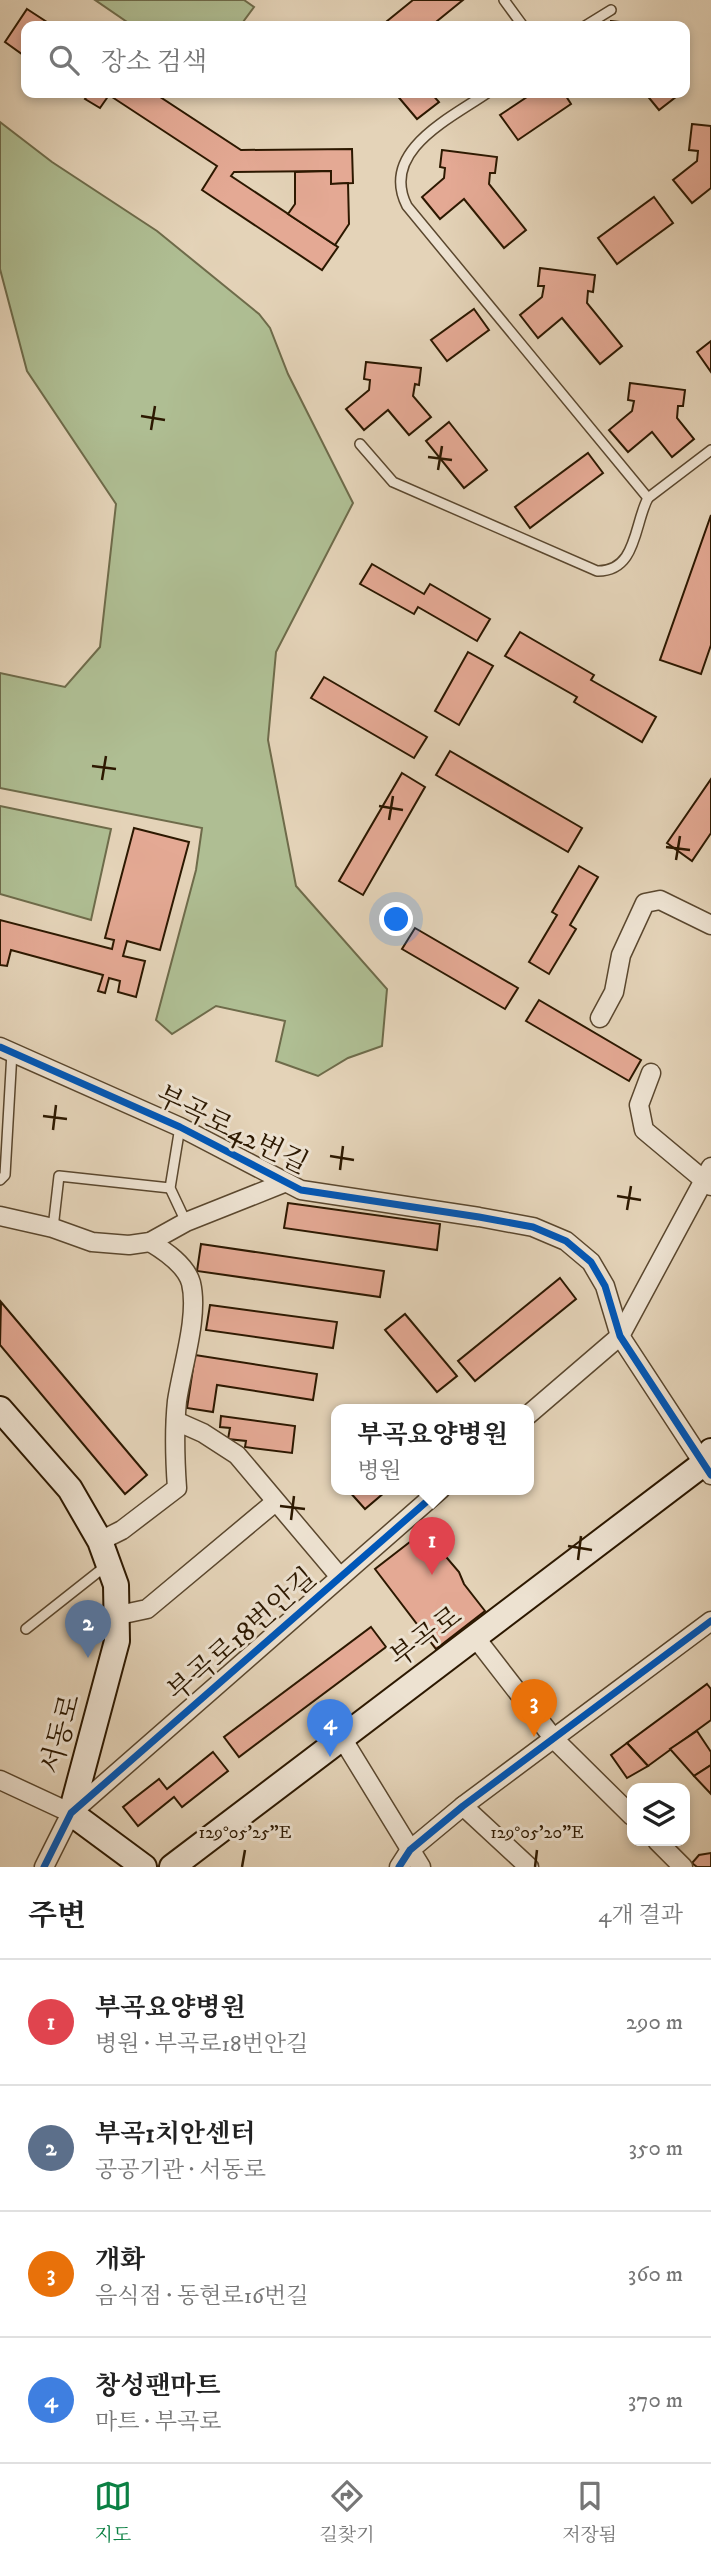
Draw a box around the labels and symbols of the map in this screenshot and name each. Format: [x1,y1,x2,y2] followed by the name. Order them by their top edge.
[379,902,413,936] your location
[150,1078,314,1182] street label: 부곡로42번길
[409,1517,455,1575] pin: 1
[160,1561,324,1709] street label: 부곡로18번안길
[383,1599,469,1675] street label: 부곡로
[65,1600,111,1658] pin: 2
[511,1679,557,1737] pin: 3
[34,1690,88,1778] street label: 서동로
[307,1699,353,1757] pin: 4
[199,1822,292,1844] text: 129°05'25"E
[490,1822,584,1844] text: 129°05'20"E

